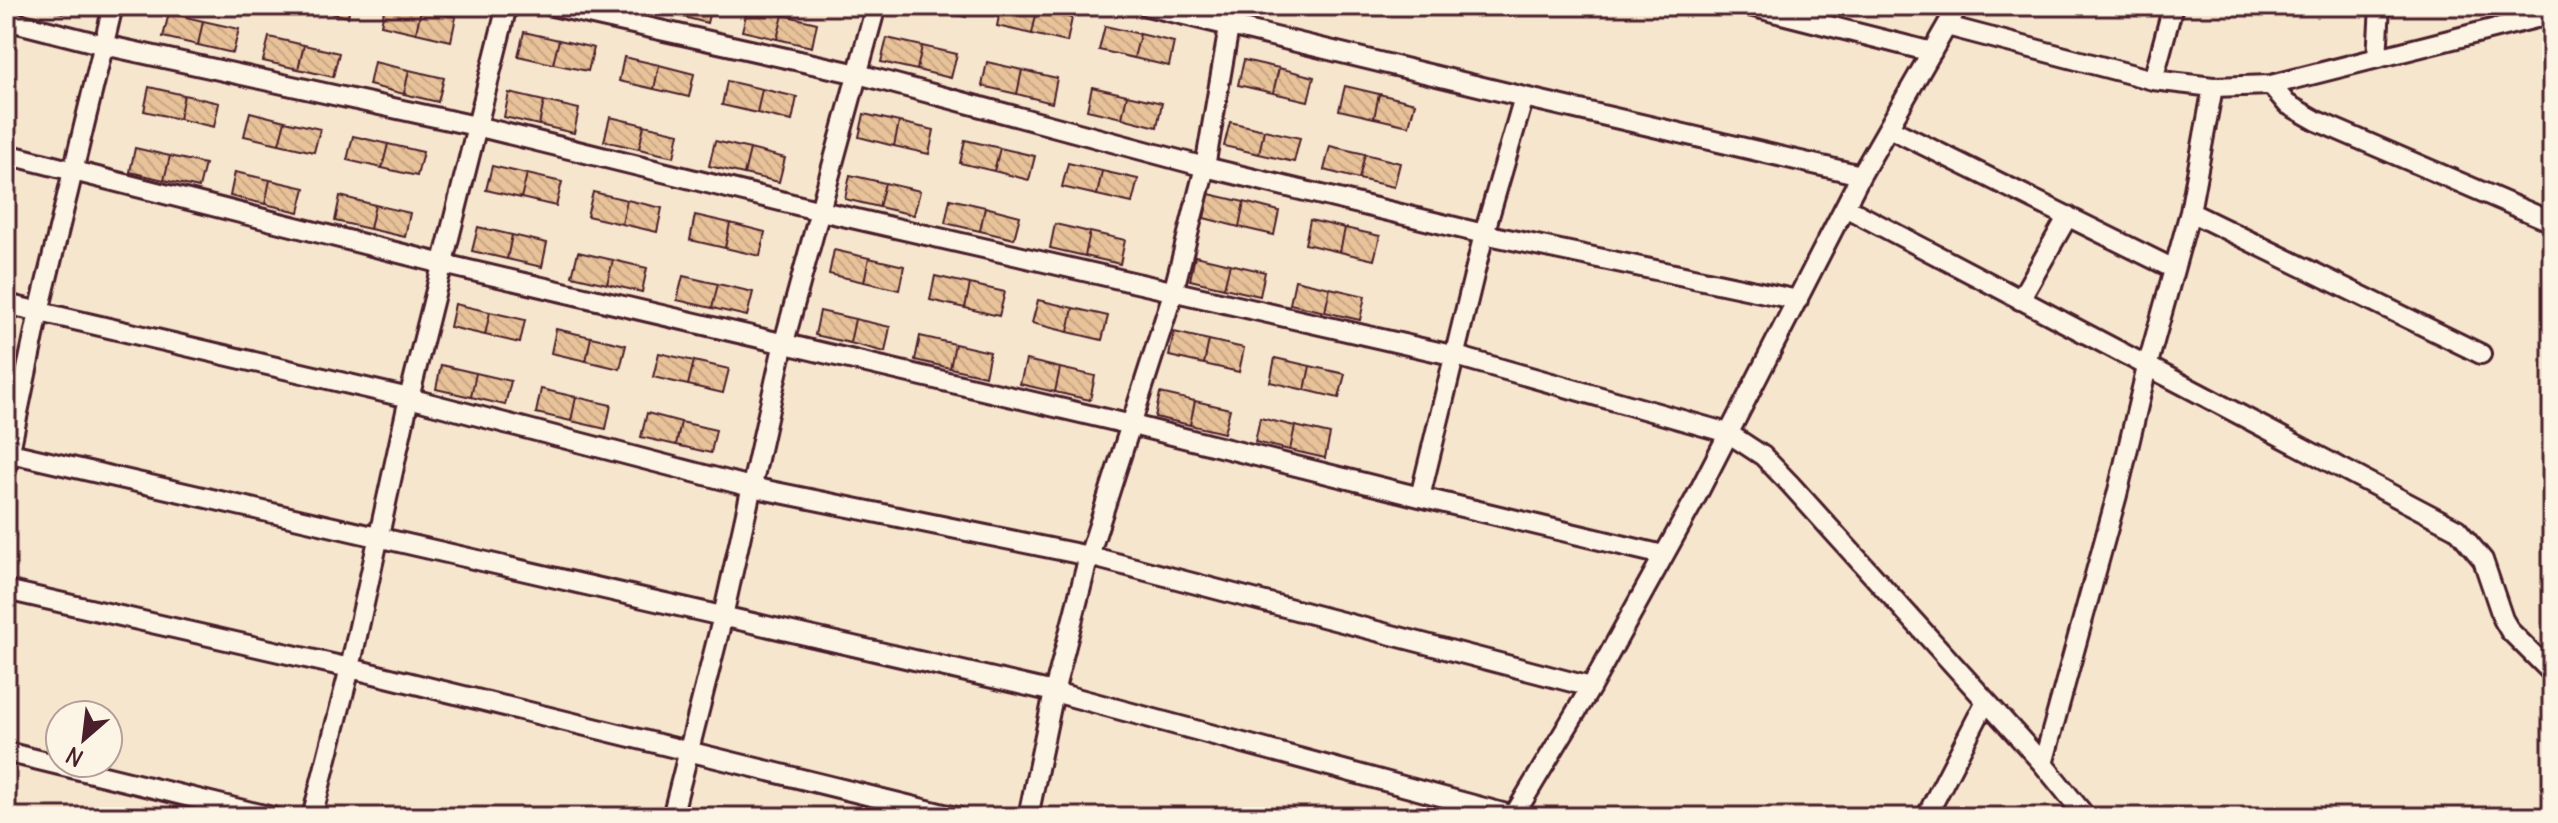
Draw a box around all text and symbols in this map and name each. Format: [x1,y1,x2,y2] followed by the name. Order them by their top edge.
[44,699,124,779] north arrow
[61,741,88,773] text: N

